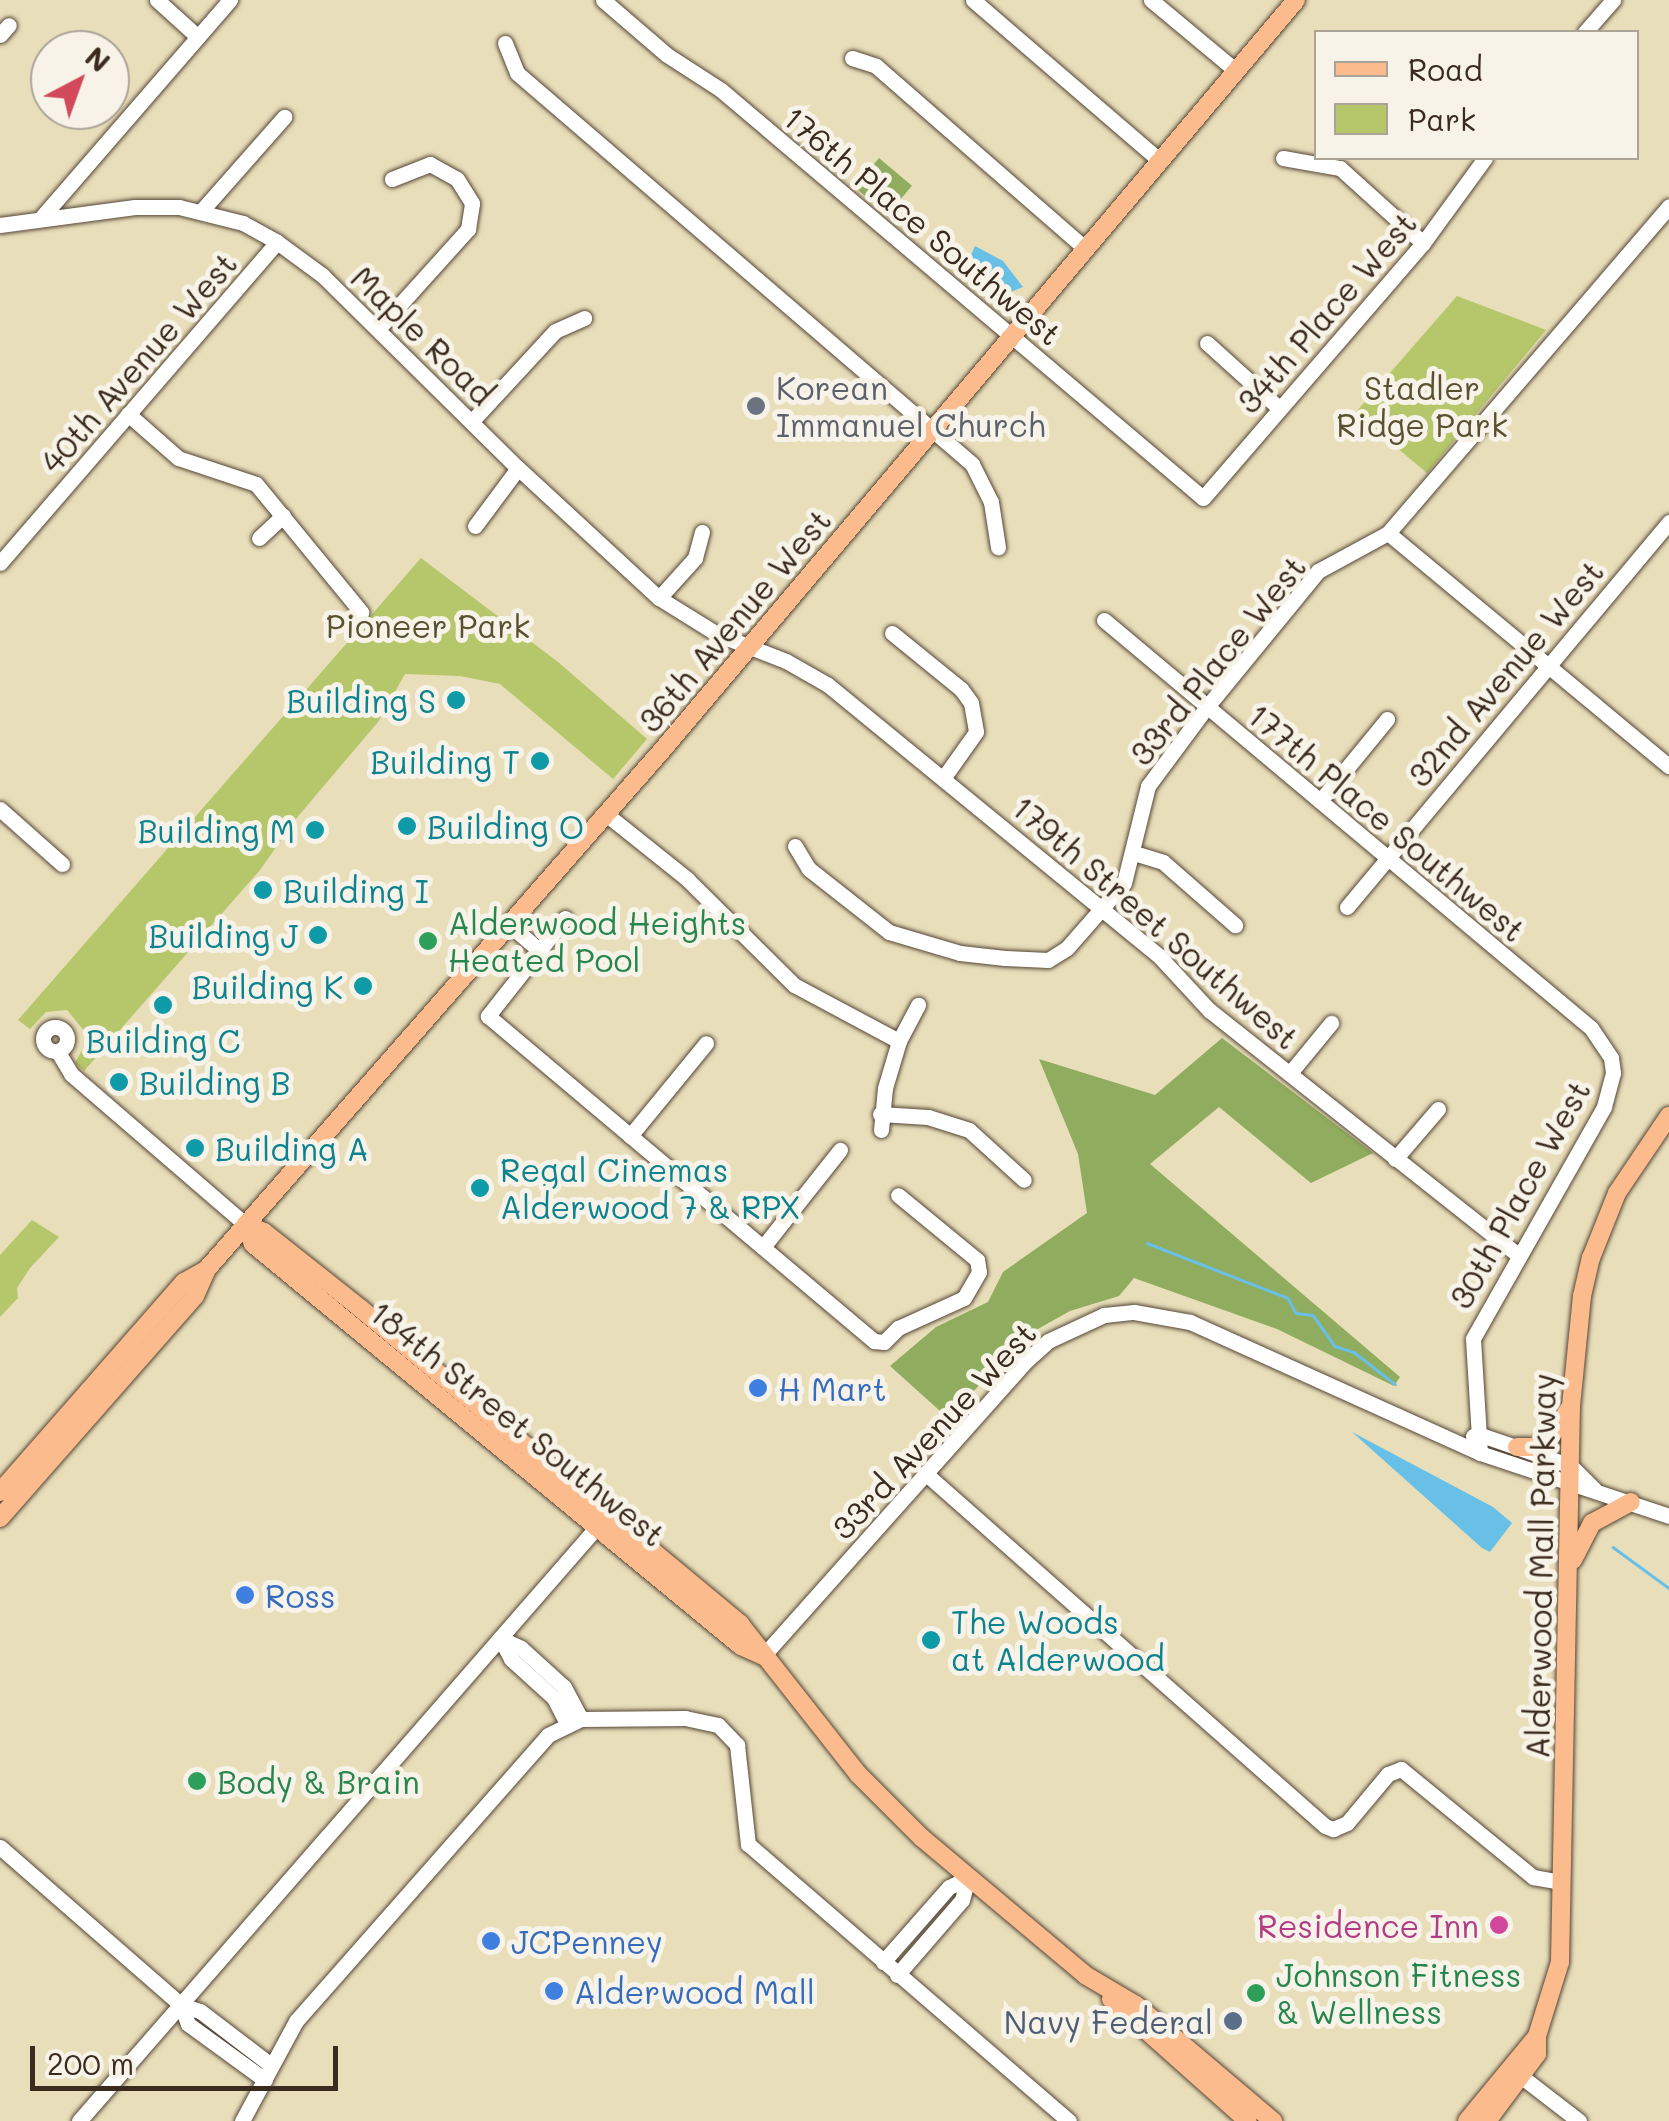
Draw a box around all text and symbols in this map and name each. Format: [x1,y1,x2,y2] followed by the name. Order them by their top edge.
[30,30,130,130] north arrow
[1314,30,1639,160] legend
[79,38,118,79] text: N
[1408,49,1483,89] text: Road
[776,97,1070,353] street label: 176th Place Southwest
[1408,99,1476,139] text: Park
[1228,204,1424,420] street label: 34th Place West
[32,244,244,480] street label: 40th Avenue West
[344,258,502,412] street label: Maple Road
[776,369,1046,444] place label: Korean Immanuel Church
[1336,369,1508,444] park label: Stadler Ridge Park
[745,395,767,417] marker: Korean Immanuel Church
[630,501,838,739] street label: 36th Avenue West
[1121,548,1313,772] street label: 33rd Place West
[1399,552,1611,794] street label: 32nd Avenue West
[326,606,530,644] park label: Pioneer Park
[286,681,436,719] place label: Building S
[445,689,467,711] marker: Building S
[1241,695,1533,949] street label: 177th Place Southwest
[370,742,520,780] place label: Building T
[529,750,551,772] marker: Building T
[1005,787,1307,1057] street label: 179th Street Southwest
[427,807,584,845] place label: Building O
[138,811,295,849] place label: Building M
[396,815,418,837] marker: Building O
[304,819,326,841] marker: Building M
[283,871,429,909] place label: Building I
[252,879,274,901] marker: Building I
[448,904,746,979] place label: Alderwood Heights Heated Pool
[149,916,298,954] place label: Building J
[307,924,329,946] marker: Building J
[417,930,439,952] marker: Alderwood Heights Heated Pool
[192,967,343,1005] place label: Building K
[352,975,374,997] marker: Building K
[152,994,174,1016] marker: Building C
[86,1021,240,1059] place label: Building C
[139,1063,291,1101] place label: Building B
[108,1071,130,1093] marker: Building B
[1440,1073,1598,1315] street label: 30th Place West
[215,1129,369,1167] place label: Building A
[184,1137,206,1159] marker: Building A
[500,1151,800,1226] place label: Regal Cinemas Alderwood 7 & RPX
[469,1177,491,1199] marker: Regal Cinemas Alderwood 7 & RPX
[363,1292,673,1554] street label: 184th Street Southwest
[823,1314,1043,1546] street label: 33rd Avenue West
[778,1369,887,1407] place label: H Mart
[1517,1373,1563,1759] street label: Alderwood Mall Parkway
[747,1377,769,1399] marker: H Mart
[265,1576,336,1614] place label: Ross
[234,1584,256,1606] marker: Ross
[951,1603,1165,1678] place label: The Woods at Alderwood
[920,1629,942,1651] marker: The Woods at Alderwood
[217,1762,420,1800] place label: Body & Brain
[186,1770,208,1792] marker: Body & Brain
[1257,1906,1479,1944] place label: Residence Inn
[1488,1914,1510,1936] marker: Residence Inn
[511,1922,663,1960] place label: JCPenney
[480,1930,502,1952] marker: JCPenney
[1276,1956,1521,2031] place label: Johnson Fitness & Wellness
[574,1972,815,2010] place label: Alderwood Mall
[543,1980,565,2002] marker: Alderwood Mall
[1245,1982,1267,2004] marker: Johnson Fitness & Wellness
[1004,2002,1213,2040] place label: Navy Federal
[1222,2010,1244,2032] marker: Navy Federal
[35,2026,342,2088] scale bar
[47,2043,134,2083] text: 200 m

